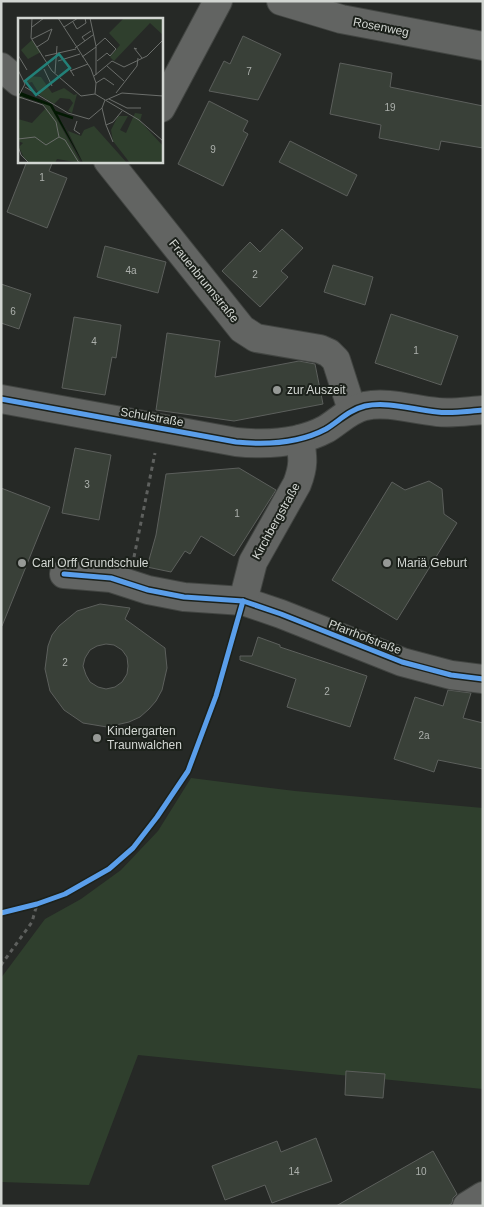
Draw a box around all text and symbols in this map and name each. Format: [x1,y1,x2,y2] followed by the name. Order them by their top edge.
[352,15,410,39] street label: Rosenweg
[18,18,162,162] inset map
[246,66,252,77] house number: 7
[384,102,396,113] house number: 19
[210,144,216,155] house number: 9
[39,172,45,183] house number: 1
[166,237,242,326] street label: Frauenbrunnstraße
[125,265,137,276] house number: 4a
[252,269,258,280] house number: 2
[10,306,16,317] house number: 6
[91,336,97,347] house number: 4
[413,345,419,356] house number: 1
[287,383,346,397] place label: zur Auszeit
[271,384,283,396] marker: zur Auszeit
[119,405,185,430] street label: Schulstraße
[84,479,90,490] house number: 3
[249,480,303,562] street label: Kirchbergstraße
[234,508,240,519] house number: 1
[32,556,149,570] place label: Carl Orff Grundschule
[397,556,468,570] place label: Mariä Geburt
[16,557,28,569] marker: Carl Orff Grundschule
[381,557,393,569] marker: Mariä Geburt
[327,617,404,657] street label: Pfarrhofstraße
[62,657,68,668] house number: 2
[324,686,330,697] house number: 2
[107,724,182,752] place label: Kindergarten Traunwalchen
[418,730,430,741] house number: 2a
[91,732,103,744] marker: Kindergarten Traunwalchen
[288,1166,300,1177] house number: 14
[415,1166,427,1177] house number: 10

